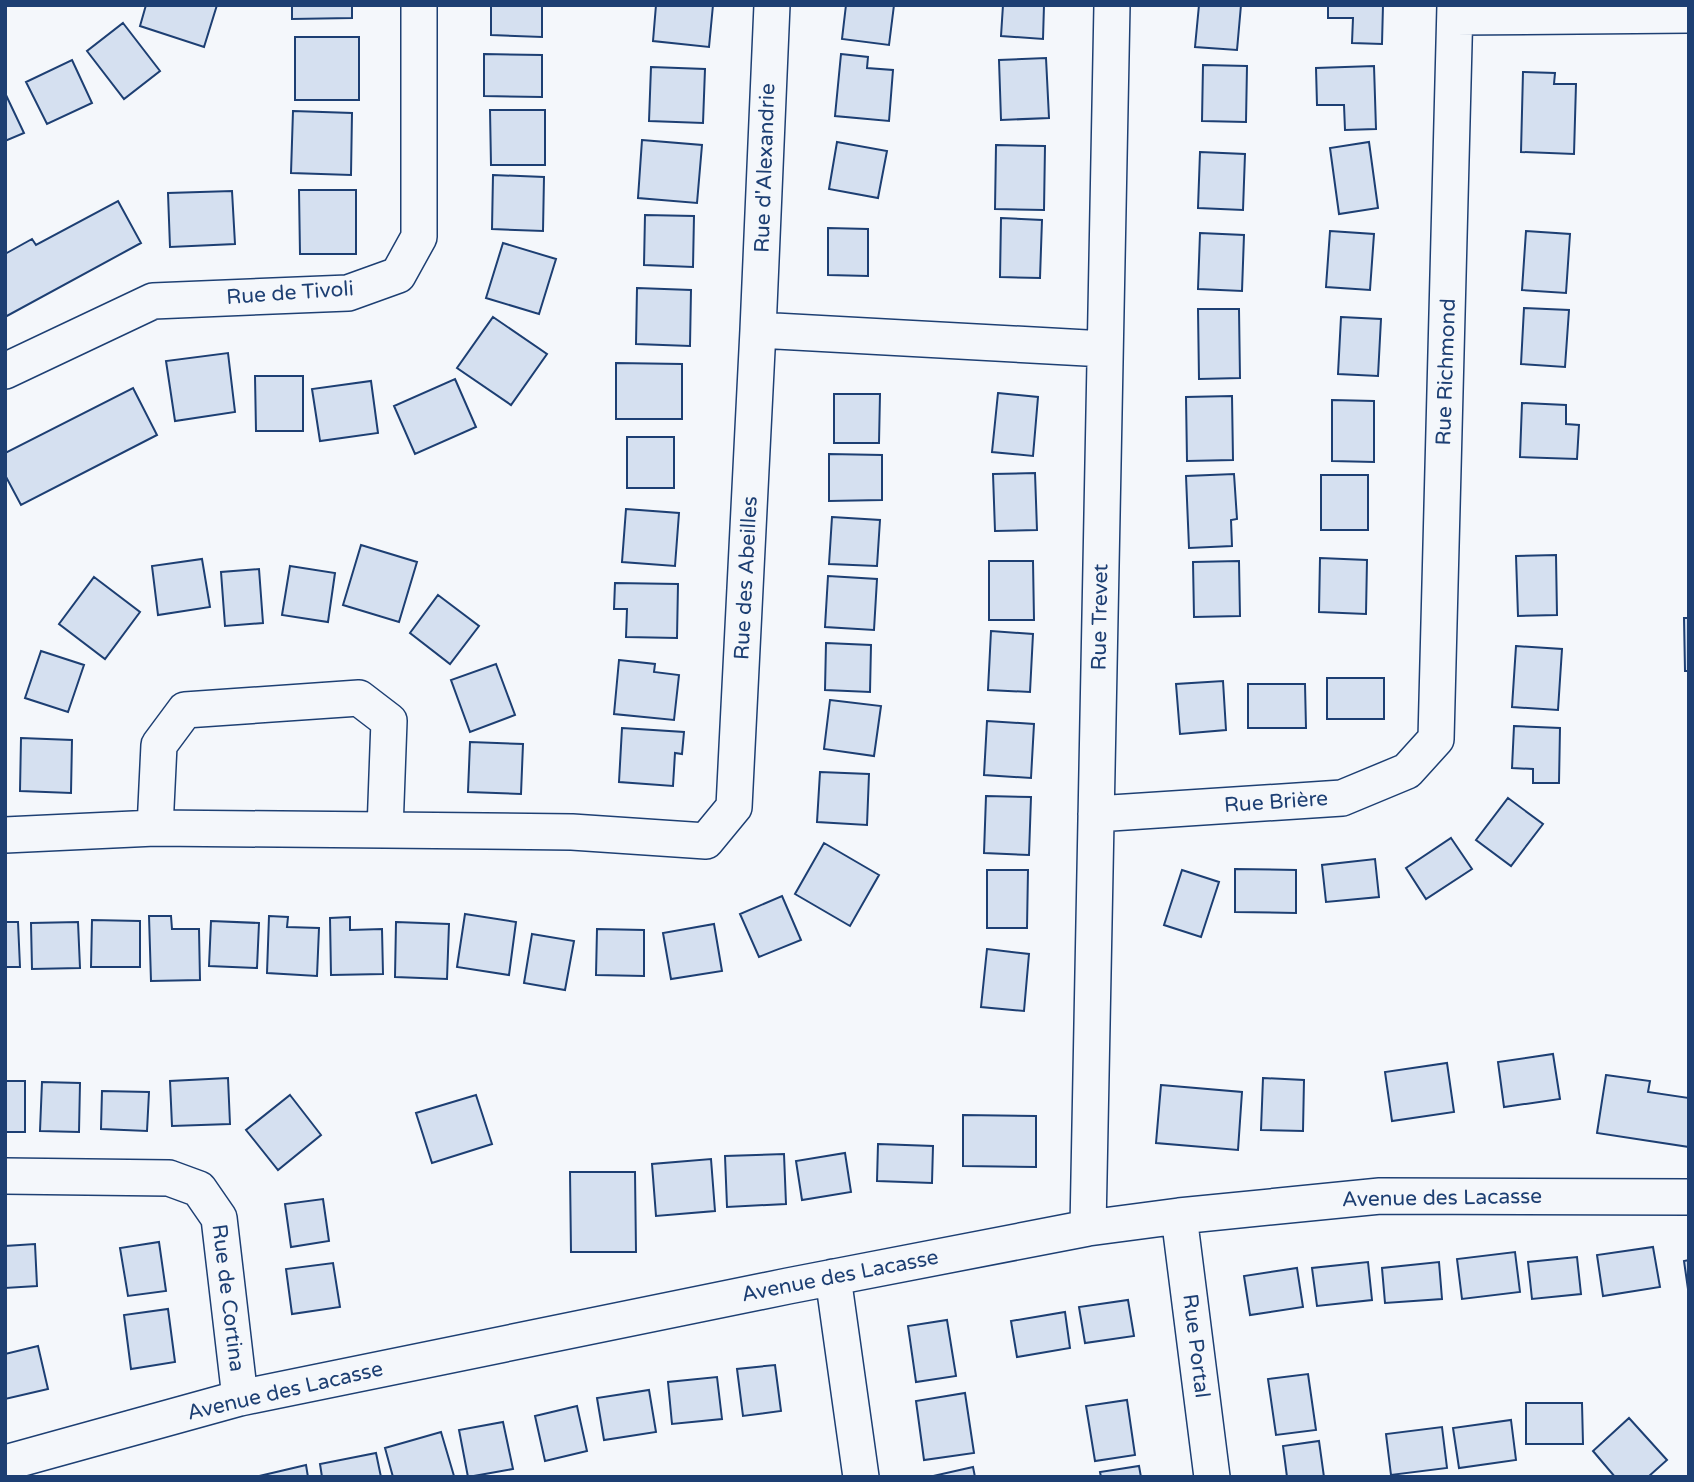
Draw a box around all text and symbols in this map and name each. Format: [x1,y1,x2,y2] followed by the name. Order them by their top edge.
[750,83,780,253] street label: Rue d'Alexandrie
[225,276,355,310] street label: Rue de Tivoli
[1431,298,1461,446] street label: Rue Richmond
[729,495,763,661] street label: Rue des Abeilles
[1087,563,1113,671] street label: Rue Trevet
[1223,786,1329,818] street label: Rue Brière
[1342,1184,1542,1212] street label: Avenue des Lacasse
[207,1223,249,1373] street label: Rue de Cortina
[739,1245,941,1307] street label: Avenue des Lacasse
[1177,1292,1215,1400] street label: Rue Portal
[185,1356,385,1426] street label: Avenue des Lacasse

